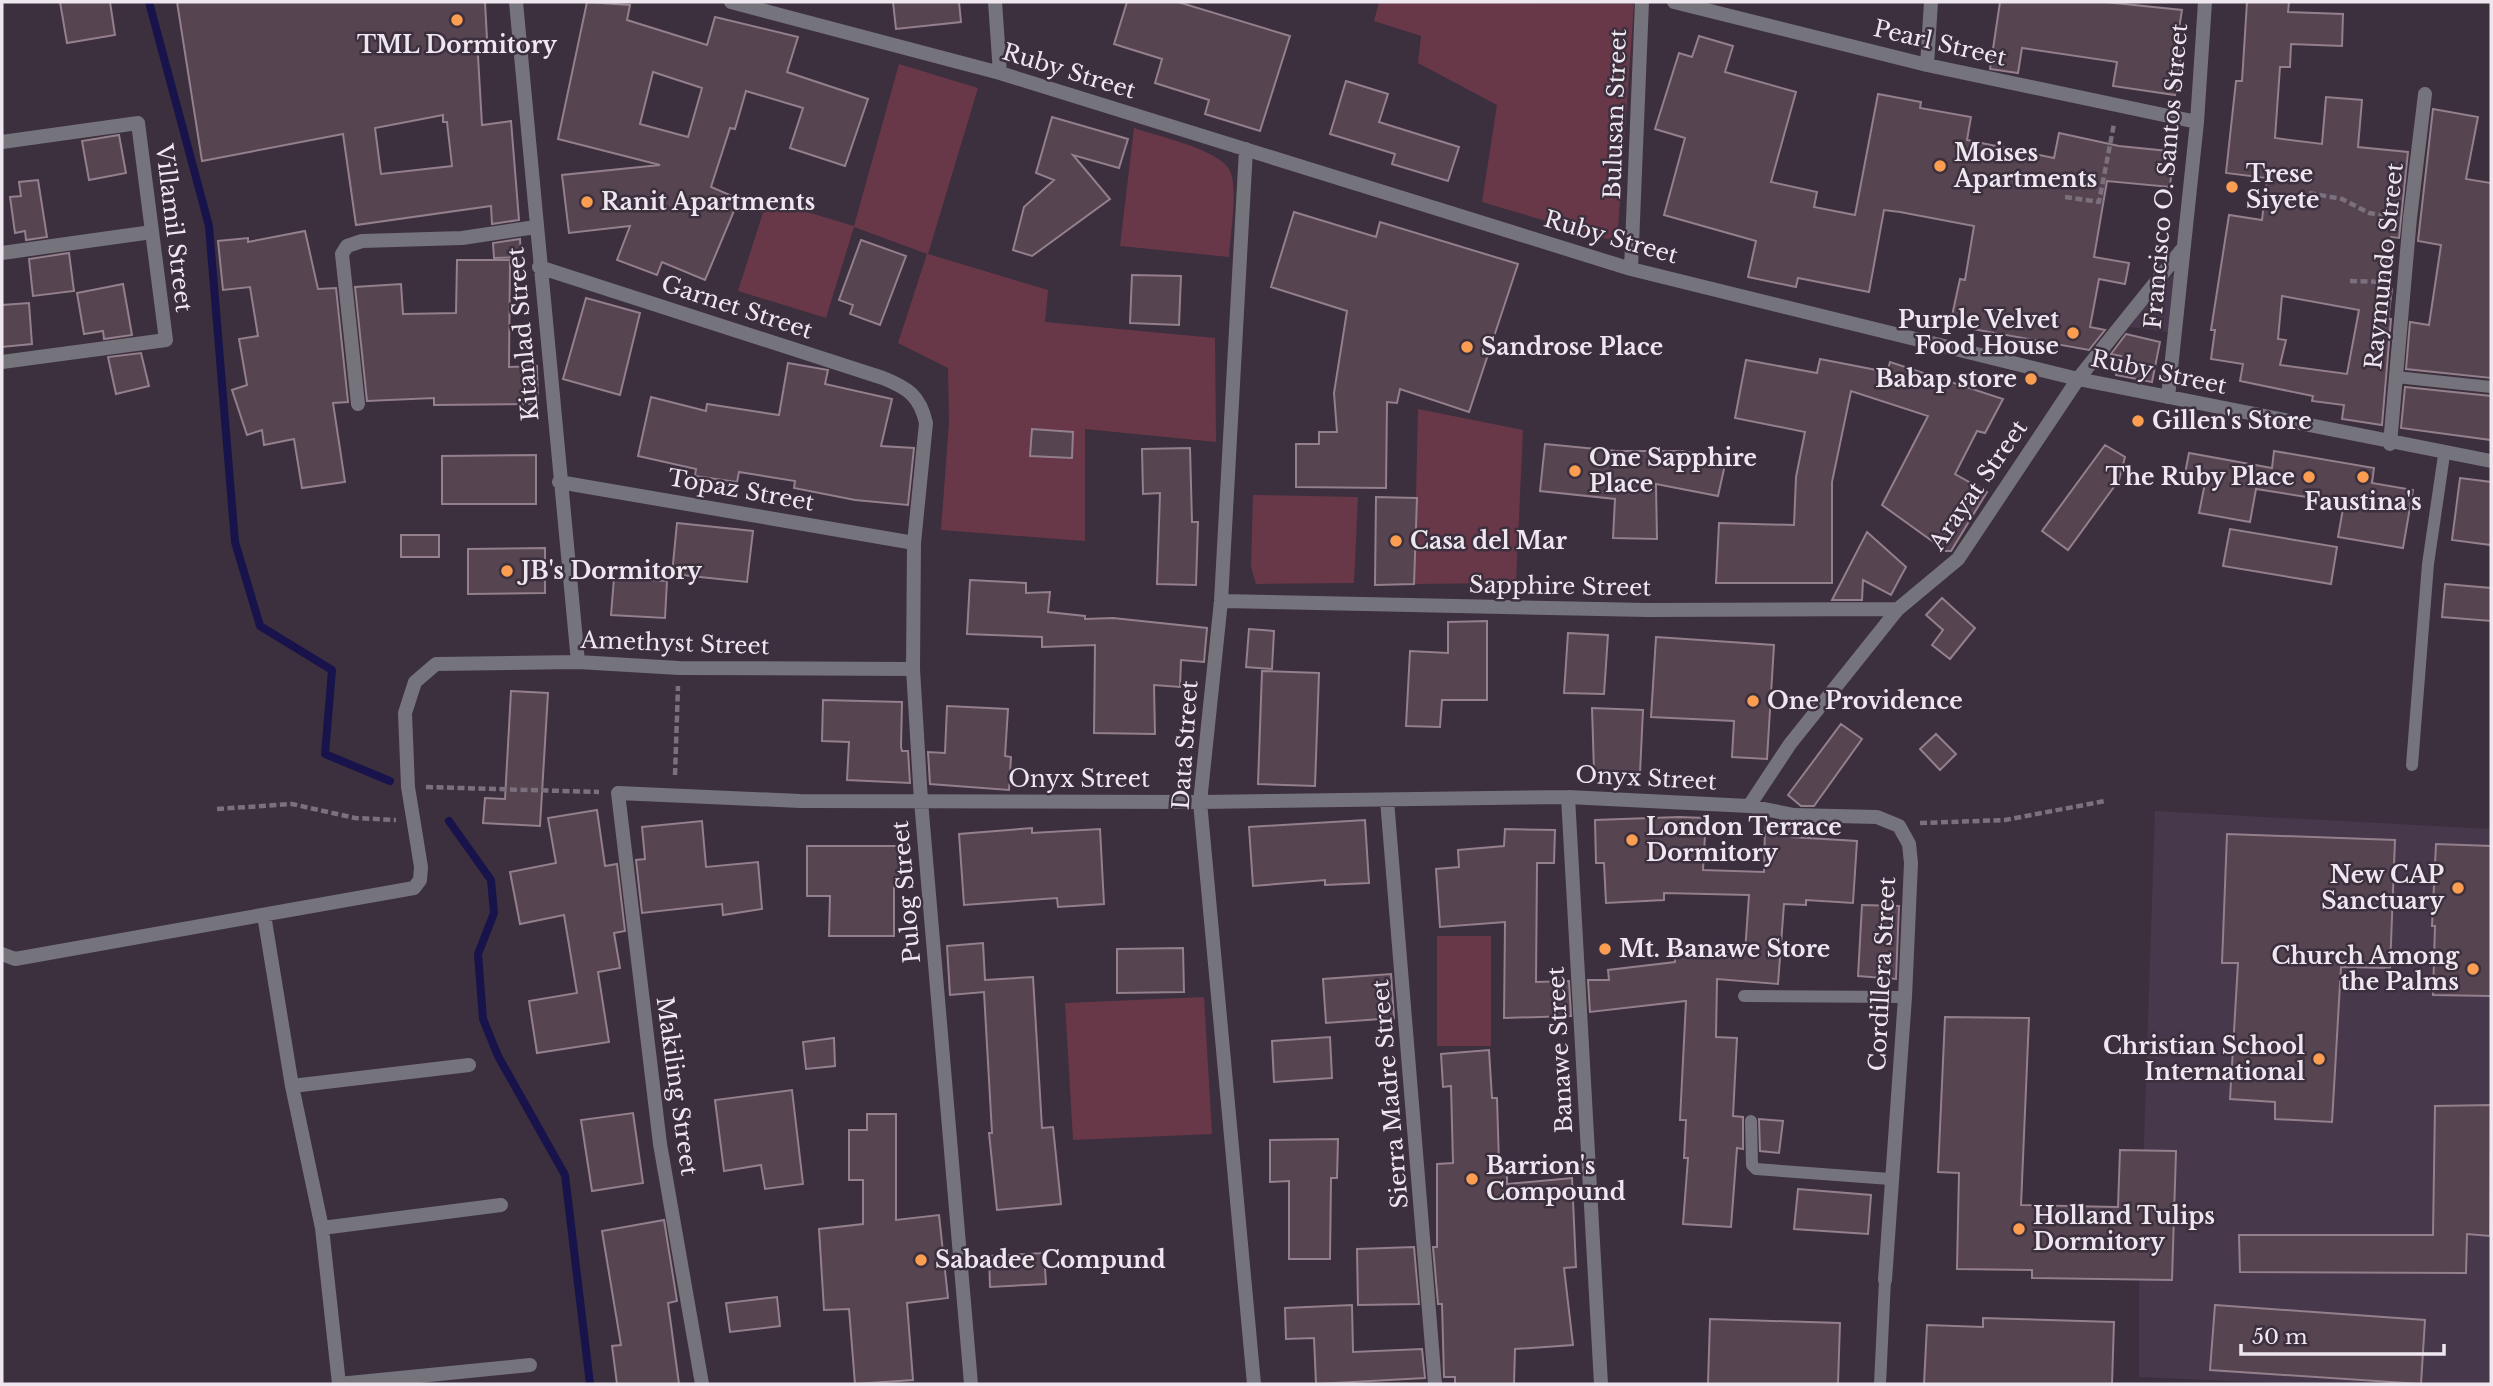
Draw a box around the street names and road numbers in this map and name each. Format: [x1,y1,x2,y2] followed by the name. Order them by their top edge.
[1871,14,2009,72] street label: Pearl Street
[2139,22,2193,330] street label: Francisco O. Santos Street
[1598,28,1632,200] street label: Bulusan Street
[999,37,1139,105] street label: Ruby Street
[150,141,198,314] street label: Villamil Street
[2359,161,2409,371] street label: Raymundo Street
[1541,205,1681,270] street label: Ruby Street
[501,246,545,422] street label: Kitanlad Street
[658,269,816,345] street label: Garnet Street
[2089,344,2230,400] street label: Ruby Street
[1922,414,2033,556] street label: Arayat Street
[666,463,817,517] street label: Topaz Street
[1469,570,1652,602] street label: Sapphire Street
[579,626,770,660] street label: Amethyst Street
[1167,679,1204,811] street label: Data Street
[1575,760,1718,796] street label: Onyx Street
[1008,765,1150,793] street label: Onyx Street
[886,819,926,964] street label: Pulog Street
[1863,876,1901,1072] street label: Cordillera Street
[1542,966,1578,1134] street label: Banawe Street
[1366,978,1414,1210] street label: Sierra Madre Street
[651,995,703,1178] street label: Makiling Street

